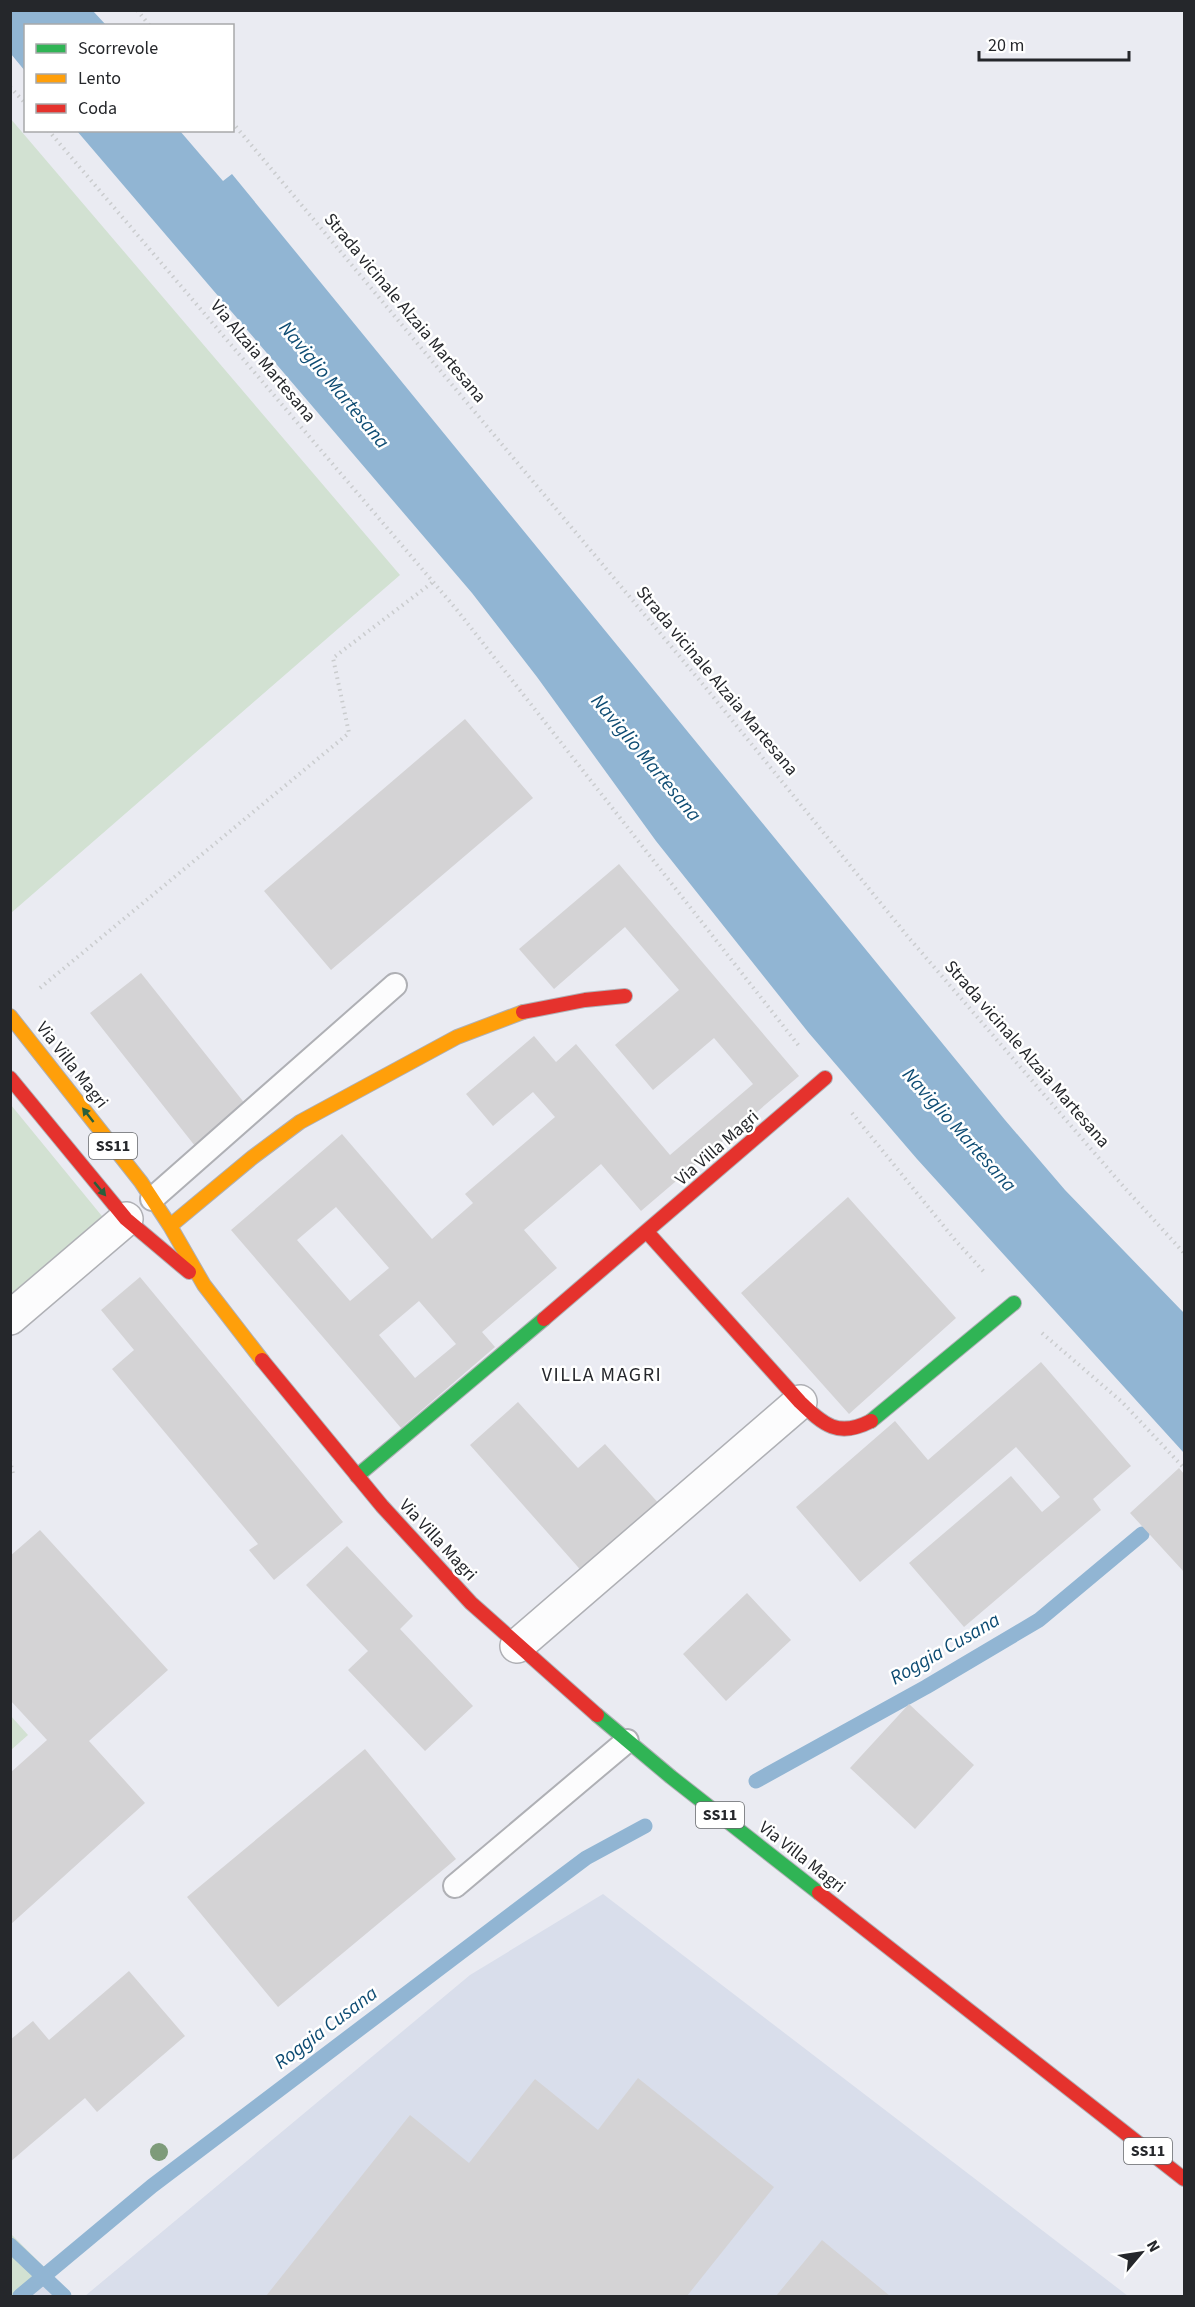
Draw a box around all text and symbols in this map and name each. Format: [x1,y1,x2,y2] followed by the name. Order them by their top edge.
[24,24,234,132] legend
[979,24,1129,62] scale bar
[988,33,1024,58] text: 20 m
[78,36,158,61] text: Scorrevole
[78,66,121,91] text: Lento
[78,96,117,121] text: Coda
[318,208,492,408] street label: Strada vicinale Alzaia Martesana
[204,294,322,428] street label: Via Alzaia Martesana
[272,315,396,455] water label: Naviglio Martesana
[630,581,804,781] street label: Strada vicinale Alzaia Martesana
[584,688,708,828] water label: Naviglio Martesana
[939,955,1115,1153] street label: Strada vicinale Alzaia Martesana
[30,1016,114,1114] street label: Via Villa Magri
[895,1062,1023,1199] water label: Naviglio Martesana
[670,1105,764,1191] street label: Via Villa Magri
[82,1107,95,1123] one-way arrow
[89,1133,137,1159] road number: SS11
[93,1181,106,1196] one-way arrow
[542,1361,662,1389] district label: VILLA MAGRI
[393,1494,483,1586] street label: Via Villa Magri
[885,1606,1006,1692] water label: Roggia Cusana
[696,1802,744,1828] road number: SS11
[753,1815,851,1899] street label: Via Villa Magri
[268,1980,384,2076] water label: Roggia Cusana
[1124,2138,1172,2164] road number: SS11
[1111,2223,1171,2283] north arrow
[1141,2236,1165,2256] text: N

